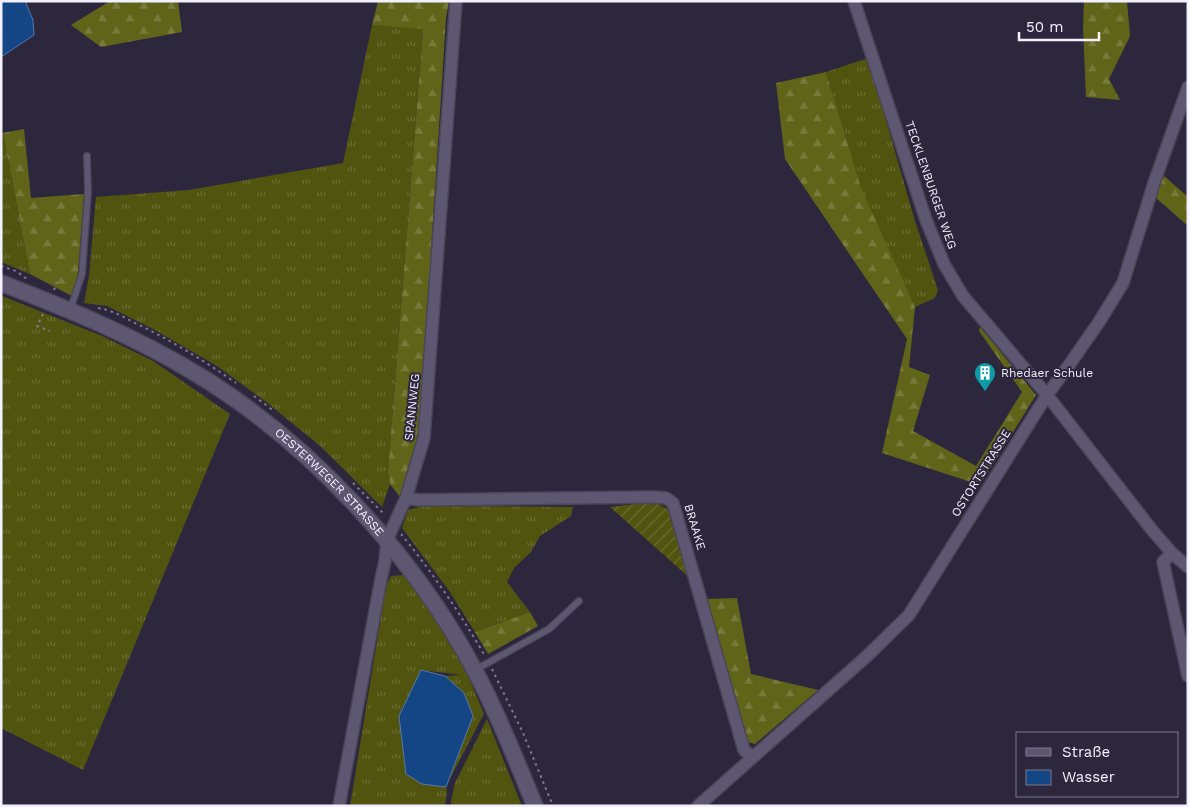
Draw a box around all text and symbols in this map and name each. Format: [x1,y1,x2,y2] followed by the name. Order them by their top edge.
[1019,10,1099,42] scale bar
[1026,18,1063,36] text: 50 m
[902,119,960,251] street label: TECKLENBURGER WEG
[973,361,997,392] building icon: Rhedaer Schule
[1001,366,1093,380] place label: Rhedaer Schule
[402,373,422,441] street label: SPANNWEG
[272,425,387,539] street label: OESTERWEGER STRASSE
[948,426,1014,519] street label: OSTORTSTRASSE
[681,502,709,552] street label: BRAAKE
[1016,732,1179,797] legend
[1062,743,1110,761] text: Straße
[1062,768,1115,786] text: Wasser

